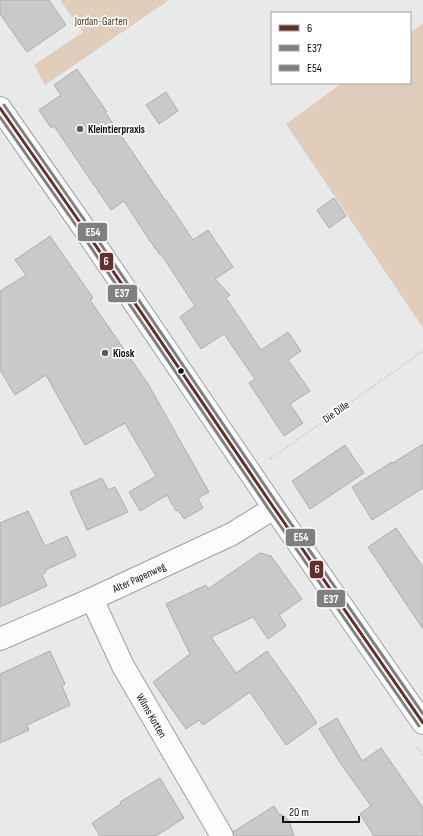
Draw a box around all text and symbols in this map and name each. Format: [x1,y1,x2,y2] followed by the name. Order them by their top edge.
[271,12,411,84] legend
[74,15,128,28] park label: Jordan-Garten
[307,21,312,36] text: 6
[307,41,322,56] text: E37
[307,61,322,76] text: E54
[88,123,145,136] place label: Kleintierpraxis
[75,124,85,134] marker: Kleintierpraxis
[77,222,108,242] line badge: E54
[86,226,100,239] text: E54
[99,252,114,271] line badge: 6
[103,255,109,268] text: 6
[107,284,138,303] line badge: E37
[115,287,129,300] text: E37
[113,347,135,360] place label: Kiosk
[100,348,110,358] marker: Kiosk
[176,366,186,376] unlabelled marker
[320,398,352,426] street label: Die Dille
[285,528,316,547] line badge: E54
[294,531,308,544] text: E54
[109,559,168,596] street label: Alter Papenweg
[309,560,324,579] line badge: 6
[314,563,320,576] text: 6
[316,589,346,608] line badge: E37
[324,593,338,606] text: E37
[134,691,170,740] street label: Wilms Kotten
[283,798,359,824] scale bar
[289,805,309,820] text: 20 m

